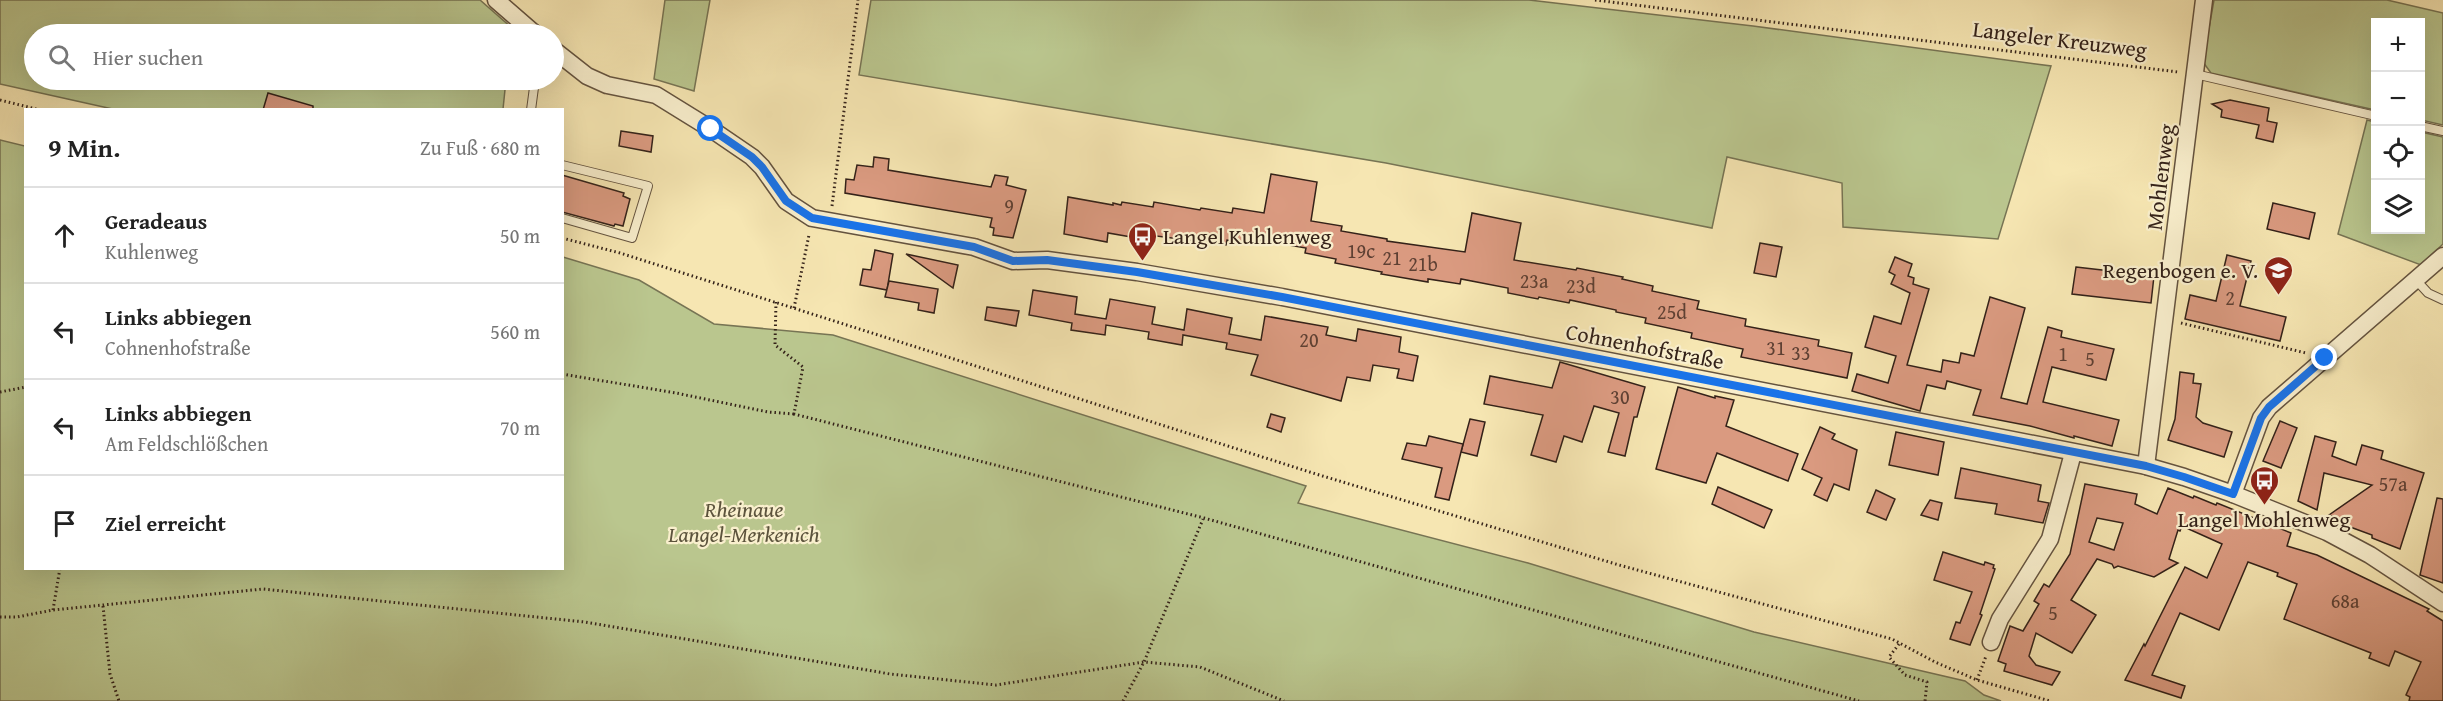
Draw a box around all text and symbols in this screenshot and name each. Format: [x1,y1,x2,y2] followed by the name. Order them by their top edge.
[1971,12,2149,66] street label: Langeler Kreuzweg
[2371,18,2425,234] map controls
[2371,18,2425,72] button: +
[24,24,564,90] search box
[45,41,78,74] icon: search
[93,41,203,73] text: Hier suchen
[2371,72,2425,126] button: −
[697,115,723,141] route start
[2138,122,2182,232] street label: Mohlenweg
[2371,126,2425,180] button: locate
[48,128,120,167] text: 9 Min.
[420,133,540,162] text: Zu Fuß · 680 m
[2371,180,2425,234] button: layers
[1004,191,1014,220] house number: 9
[105,205,207,237] text: Geradeaus
[48,219,81,252] icon: ahead
[1126,220,1158,262] bus stop icon: Langel Kuhlenweg
[1163,220,1331,252] place label: Langel Kuhlenweg
[500,221,540,250] text: 50 m
[1347,236,1375,265] house number: 19c
[105,237,198,266] text: Kuhlenweg
[1382,243,1402,272] house number: 21
[1408,249,1438,278] house number: 21b
[2103,254,2258,286] place label: Regenbogen e. V.
[2263,254,2295,296] school or university icon: Regenbogen e. V.
[1520,266,1549,295] house number: 23a
[1566,271,1596,300] house number: 23d
[2225,283,2235,312] house number: 2
[1657,297,1687,326] house number: 25d
[105,301,251,333] text: Links abbiegen
[48,315,81,348] icon: left
[1563,315,1727,377] street label: Cohnenhofstraße
[490,317,540,346] text: 560 m
[1299,325,1319,354] house number: 20
[105,333,251,362] text: Cohnenhofstraße
[1766,333,1786,362] house number: 31
[1791,338,1811,367] house number: 33
[2058,339,2068,368] house number: 1
[2085,344,2095,373] house number: 5
[2311,344,2337,370] route end
[1610,382,1630,411] house number: 30
[105,397,251,429] text: Links abbiegen
[48,411,81,444] icon: left
[500,413,540,442] text: 70 m
[105,429,268,458] text: Am Feldschlößchen
[2248,464,2280,506] bus stop icon: Langel Mohlenweg
[2379,469,2408,498] house number: 57a
[667,493,820,550] park label: Rheinaue Langel-Merkenich
[2178,503,2350,535] place label: Langel Mohlenweg
[48,507,81,540] icon: arrive
[105,507,226,539] text: Ziel erreicht
[2331,586,2360,615] house number: 68a
[2048,598,2058,627] house number: 5

